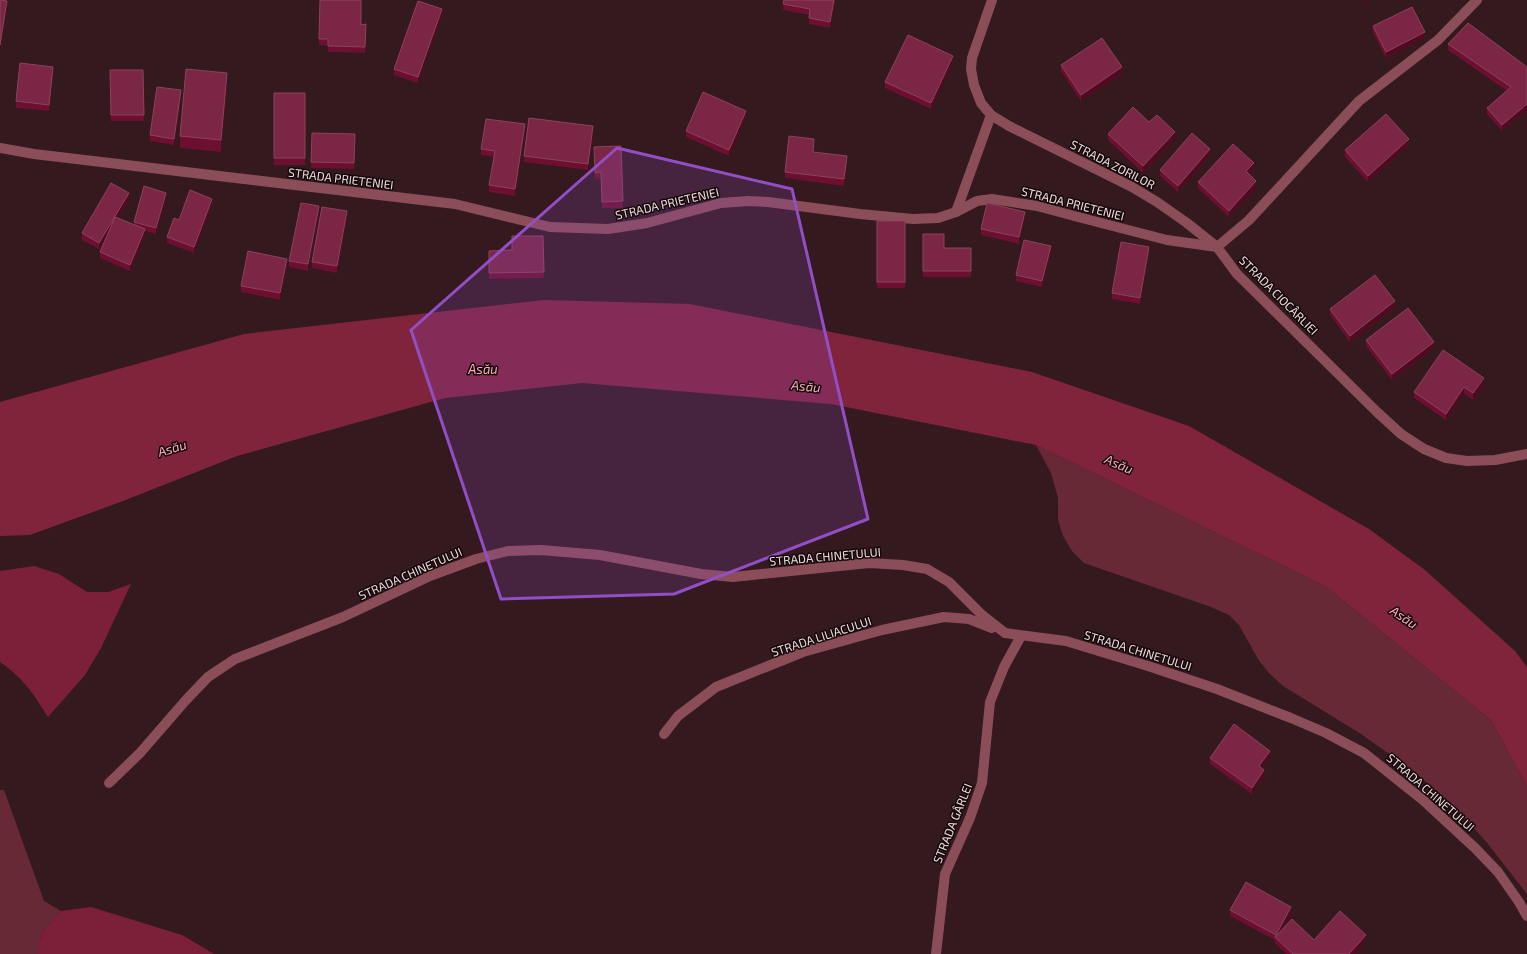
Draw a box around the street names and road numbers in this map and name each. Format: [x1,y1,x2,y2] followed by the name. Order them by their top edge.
[1068,137,1158,191] street label: STRADA ZORILOR
[288,165,394,191] street label: STRADA PRIETENIEI
[1020,183,1126,223] street label: STRADA PRIETENIEI
[614,184,720,222] street label: STRADA PRIETENIEI
[1237,253,1321,337] street label: STRADA CIOCÂRLIEI
[356,544,464,602] street label: STRADA CHINETULUI
[769,544,881,568] street label: STRADA CHINETULUI
[769,613,873,659] street label: STRADA LILIACULUI
[1083,627,1193,673] street label: STRADA CHINETULUI
[1384,750,1478,834] street label: STRADA CHINETULUI
[930,781,974,865] street label: STRADA GÂRLEI

